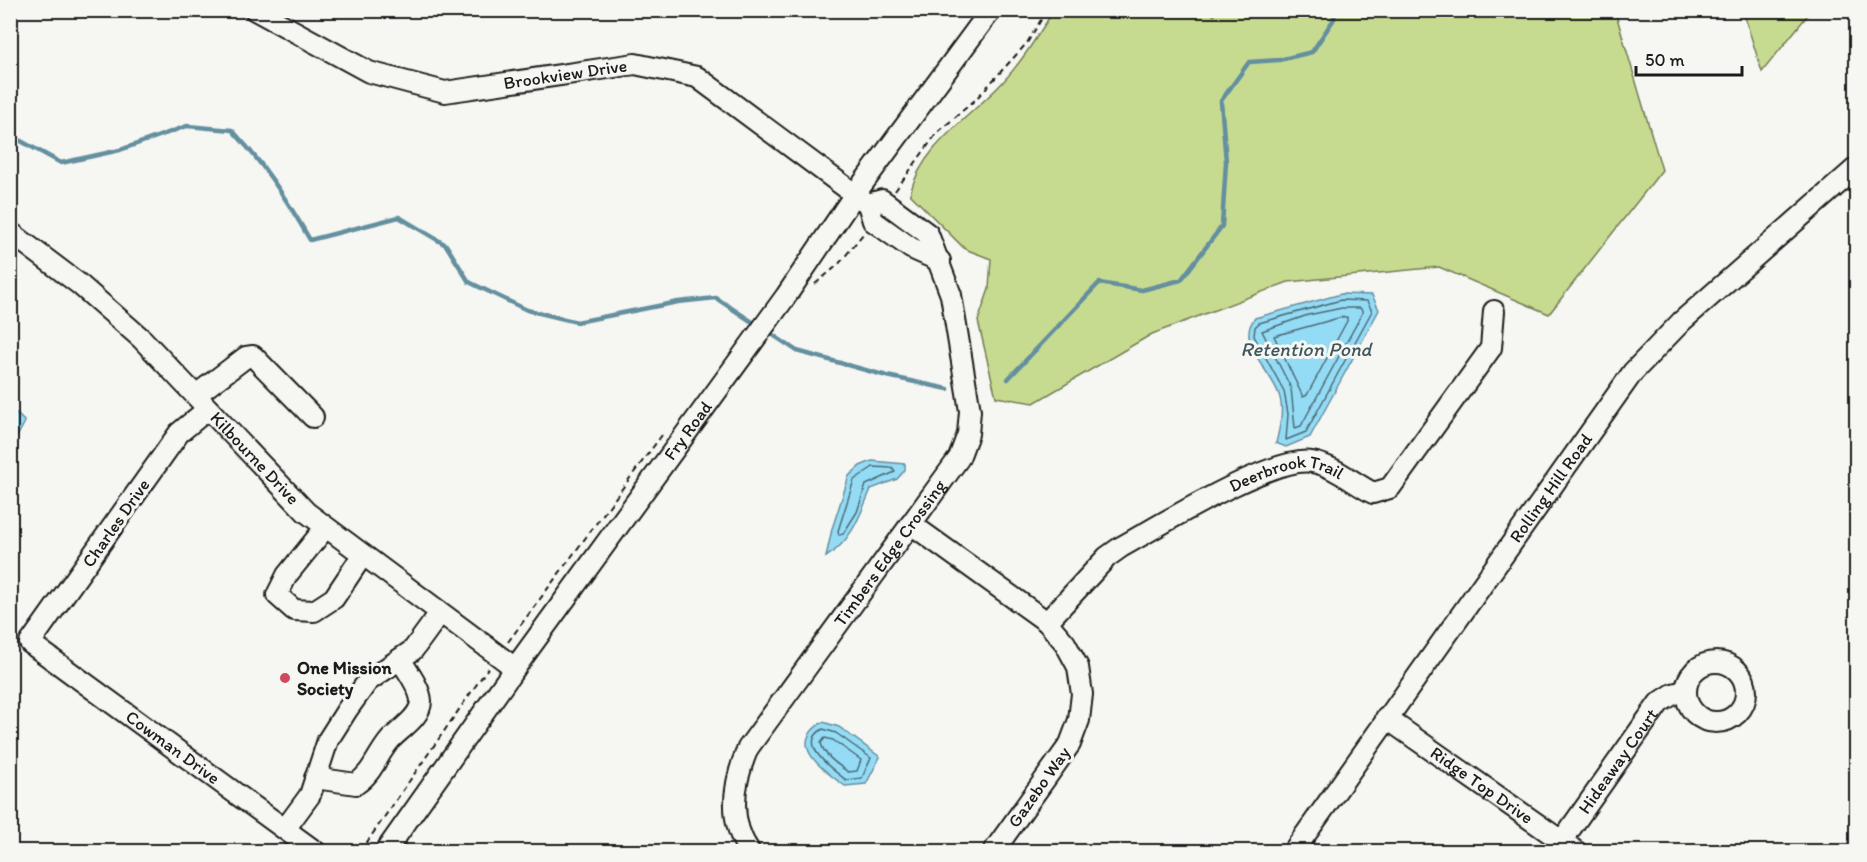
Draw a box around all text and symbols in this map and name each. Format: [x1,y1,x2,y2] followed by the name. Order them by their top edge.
[1636,39,1742,77] scale bar
[1645,49,1685,71] text: 50 m
[502,54,629,94] street label: Brookview Drive
[1241,337,1374,361] water label: Retention Pond
[659,397,717,464] street label: Fry Road
[206,407,304,509] street label: Kilbourne Drive
[1505,429,1597,547] street label: Rolling Hill Road
[1225,450,1348,497] street label: Deerbrook Trail
[77,474,155,572] street label: Charles Drive
[829,475,951,631] street label: Timbers Edge Crossing
[297,657,393,700] place label: One Mission Society
[278,671,292,685] marker: One Mission Society
[1573,704,1663,818] street label: Hideaway Court
[121,706,224,789] street label: Cowman Drive
[1003,742,1075,832] street label: Gazebo Way
[1426,742,1537,829] street label: Ridge Top Drive

